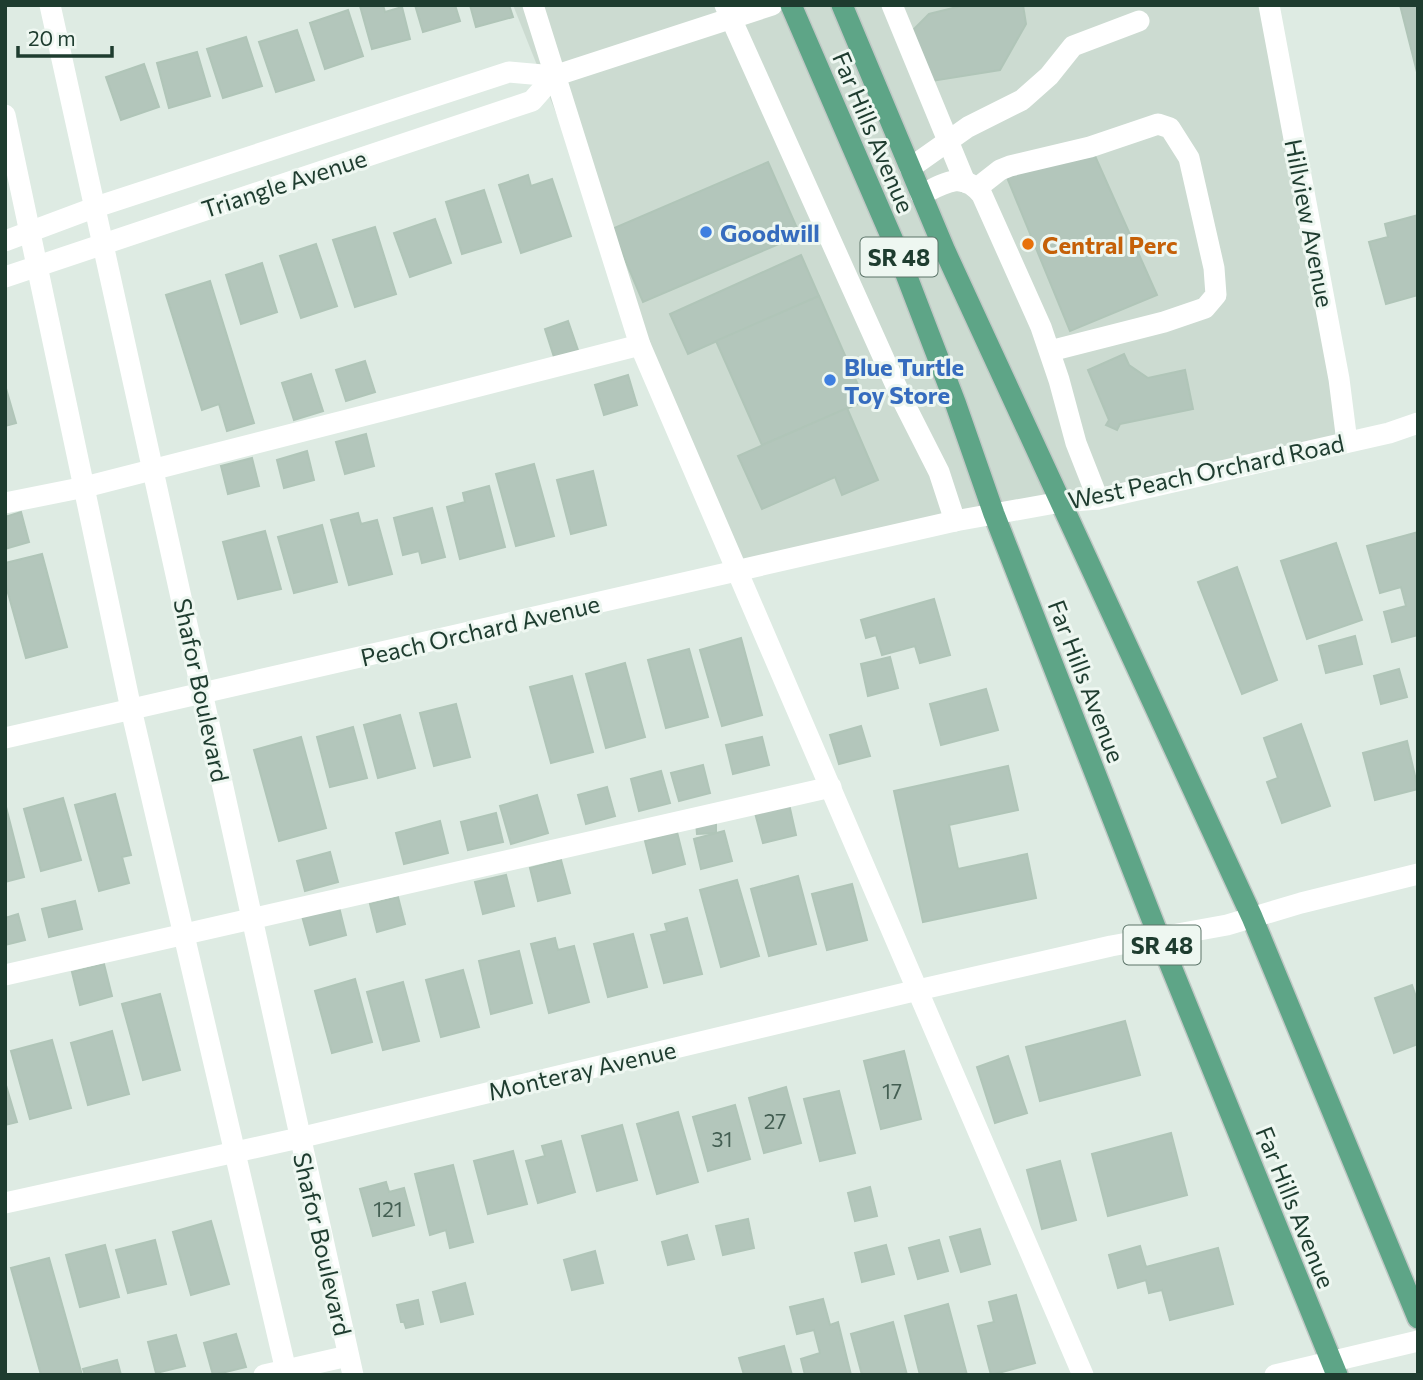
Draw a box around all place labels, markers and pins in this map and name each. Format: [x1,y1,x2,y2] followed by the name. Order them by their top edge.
[720,218,820,247] place label: Goodwill
[698,224,714,240] marker: Goodwill
[1042,230,1178,259] place label: Central Perc
[1020,236,1036,252] marker: Central Perc
[844,352,964,409] place label: Blue Turtle Toy Store
[822,372,838,388] marker: Blue Turtle Toy Store

